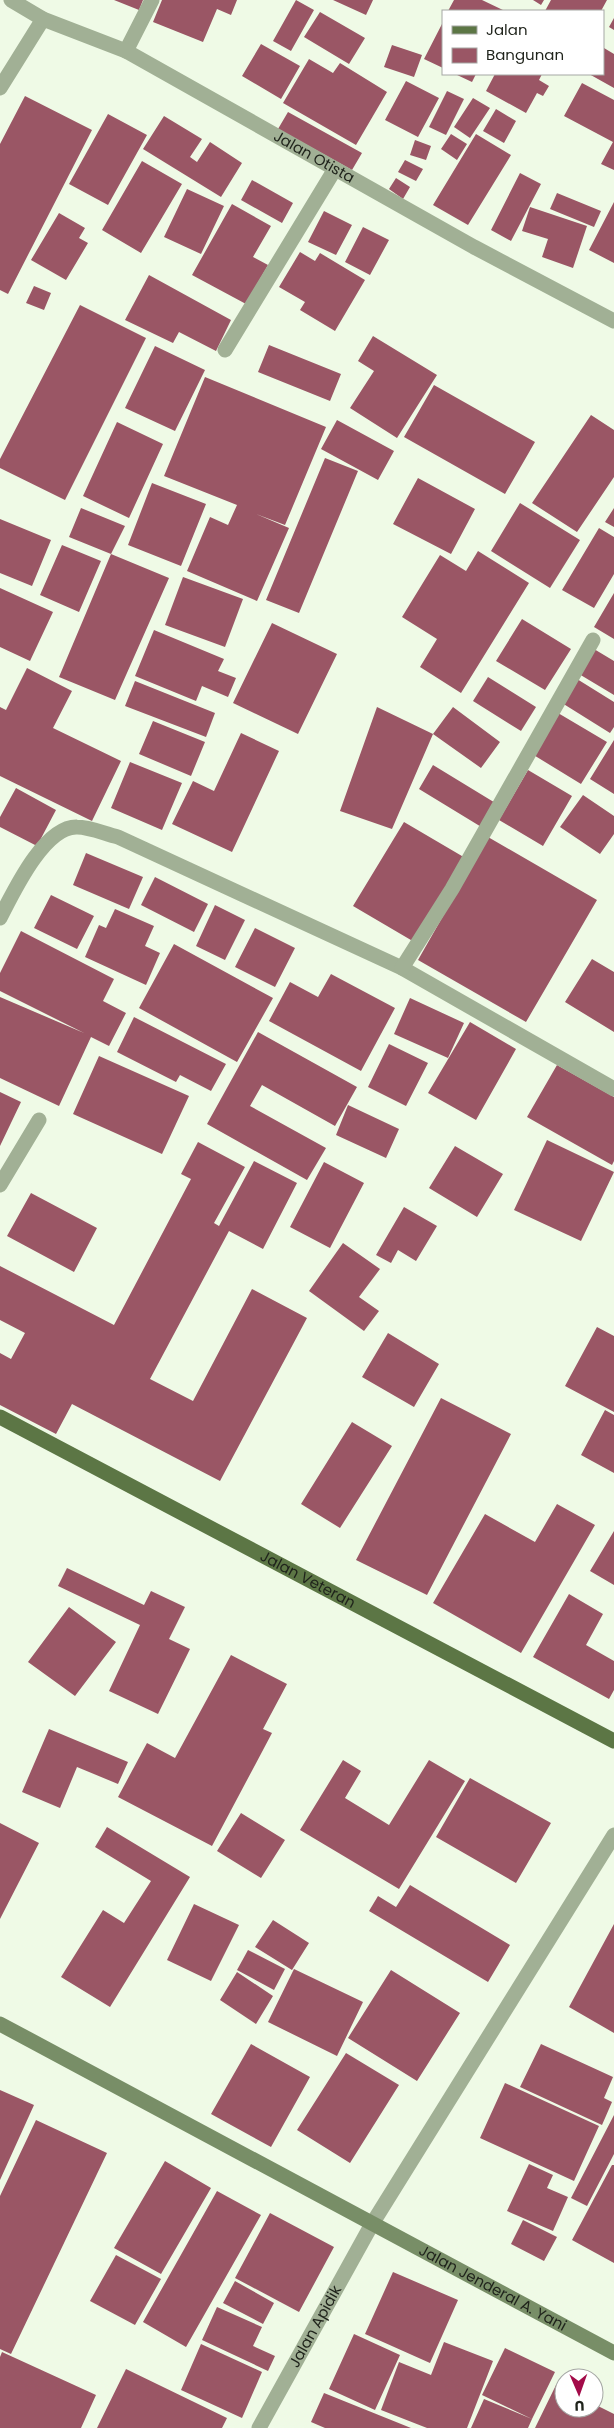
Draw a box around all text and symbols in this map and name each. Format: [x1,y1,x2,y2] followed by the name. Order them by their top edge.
[442,10,604,75] legend
[486,19,528,40] text: Jalan
[486,44,564,65] text: Bangunan
[270,125,359,188] street label: Jalan Otista
[257,1545,359,1613] street label: Jalan Veteran
[415,2239,571,2336] street label: Jalan Jenderal A. Yani
[284,2281,346,2371] street label: Jalan Apidik
[554,2368,604,2418] north arrow
[574,2396,585,2416] text: U

